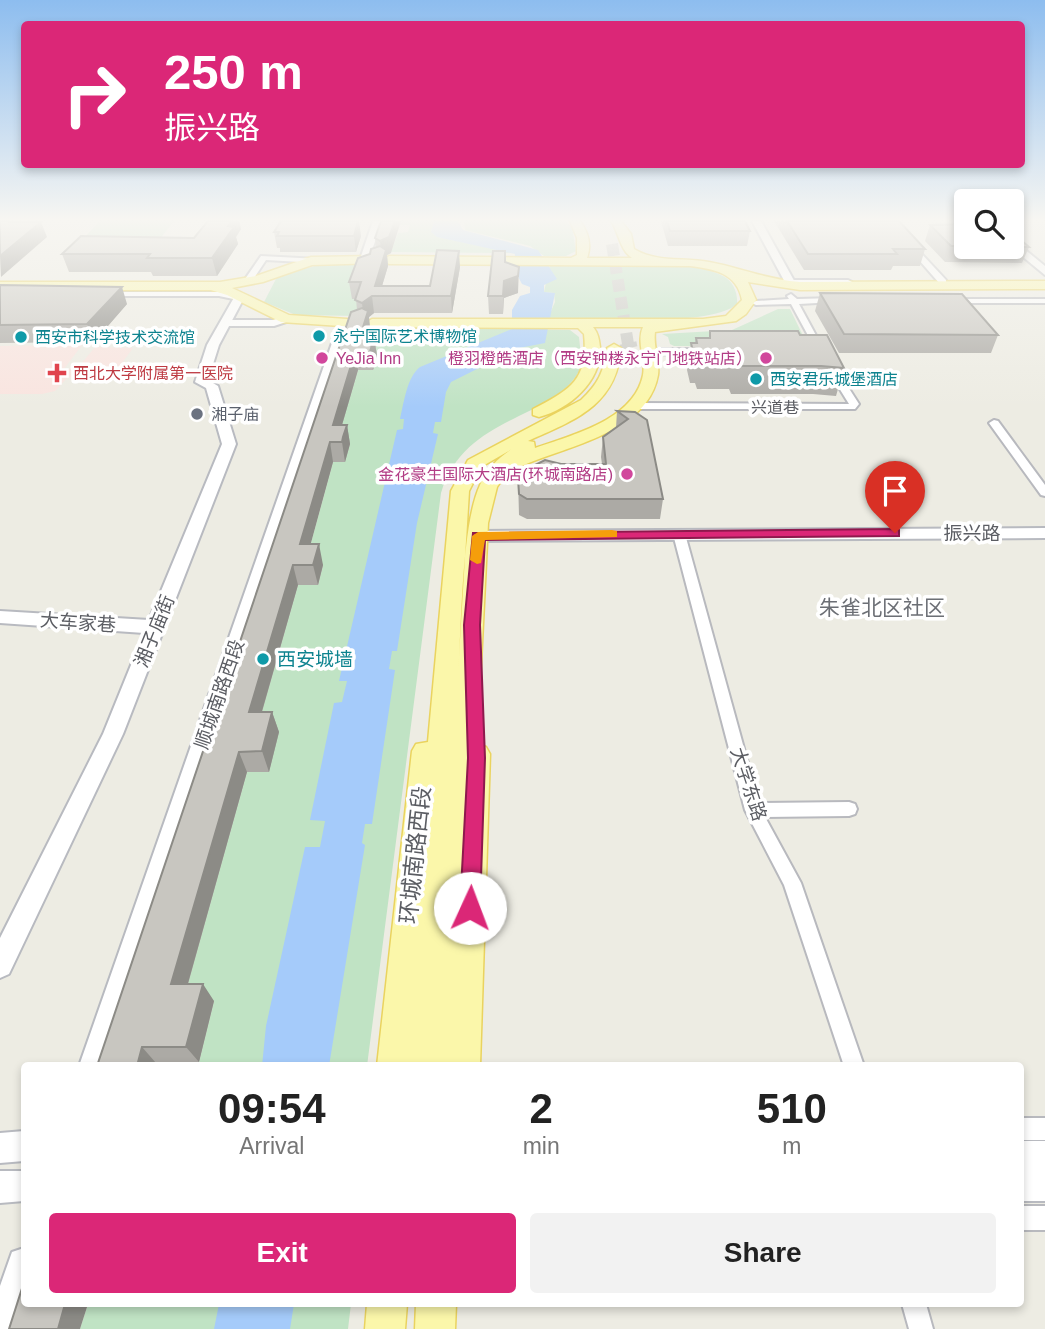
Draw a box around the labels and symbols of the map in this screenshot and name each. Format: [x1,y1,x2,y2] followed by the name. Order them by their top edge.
[311,328,327,344] marker: 永宁国际艺术博物馆
[333,328,477,345] place label: 永宁国际艺术博物馆
[13,329,29,345] marker: 西安市科学技术交流馆
[35,329,195,346] place label: 西安市科学技术交流馆
[314,350,330,366] marker: YeJia Inn
[336,350,401,367] place label: YeJia Inn
[448,350,752,367] place label: 橙羽橙皓酒店（西安钟楼永宁门地铁站店）
[758,350,774,366] marker: 橙羽橙皓酒店（西安钟楼永宁门地铁站店）
[47,363,67,383] marker: 西北大学附属第一医院
[73,365,233,382] place label: 西北大学附属第一医院
[748,371,764,387] marker: 西安君乐城堡酒店
[770,371,898,388] place label: 西安君乐城堡酒店
[751,399,799,416] street label: 兴道巷
[189,406,205,422] marker: 湘子庙
[211,406,259,423] place label: 湘子庙
[865,461,925,533] pin
[378,466,613,483] place label: 金花豪生国际大酒店(环城南路店)
[619,466,635,482] marker: 金花豪生国际大酒店(环城南路店)
[943,523,1001,544] street label: 振兴路
[130,592,178,670] street label: 湘子庙街
[819,596,945,619] district label: 朱雀北区社区
[39,609,117,636] street label: 大车家巷
[191,637,248,751] street label: 顺城南路西段
[277,649,353,670] place label: 西安城墙
[255,651,271,667] marker: 西安城墙
[727,745,770,824] street label: 大学东路
[395,785,435,925] street label: 环城南路西段
[433,871,507,945] position arrow

